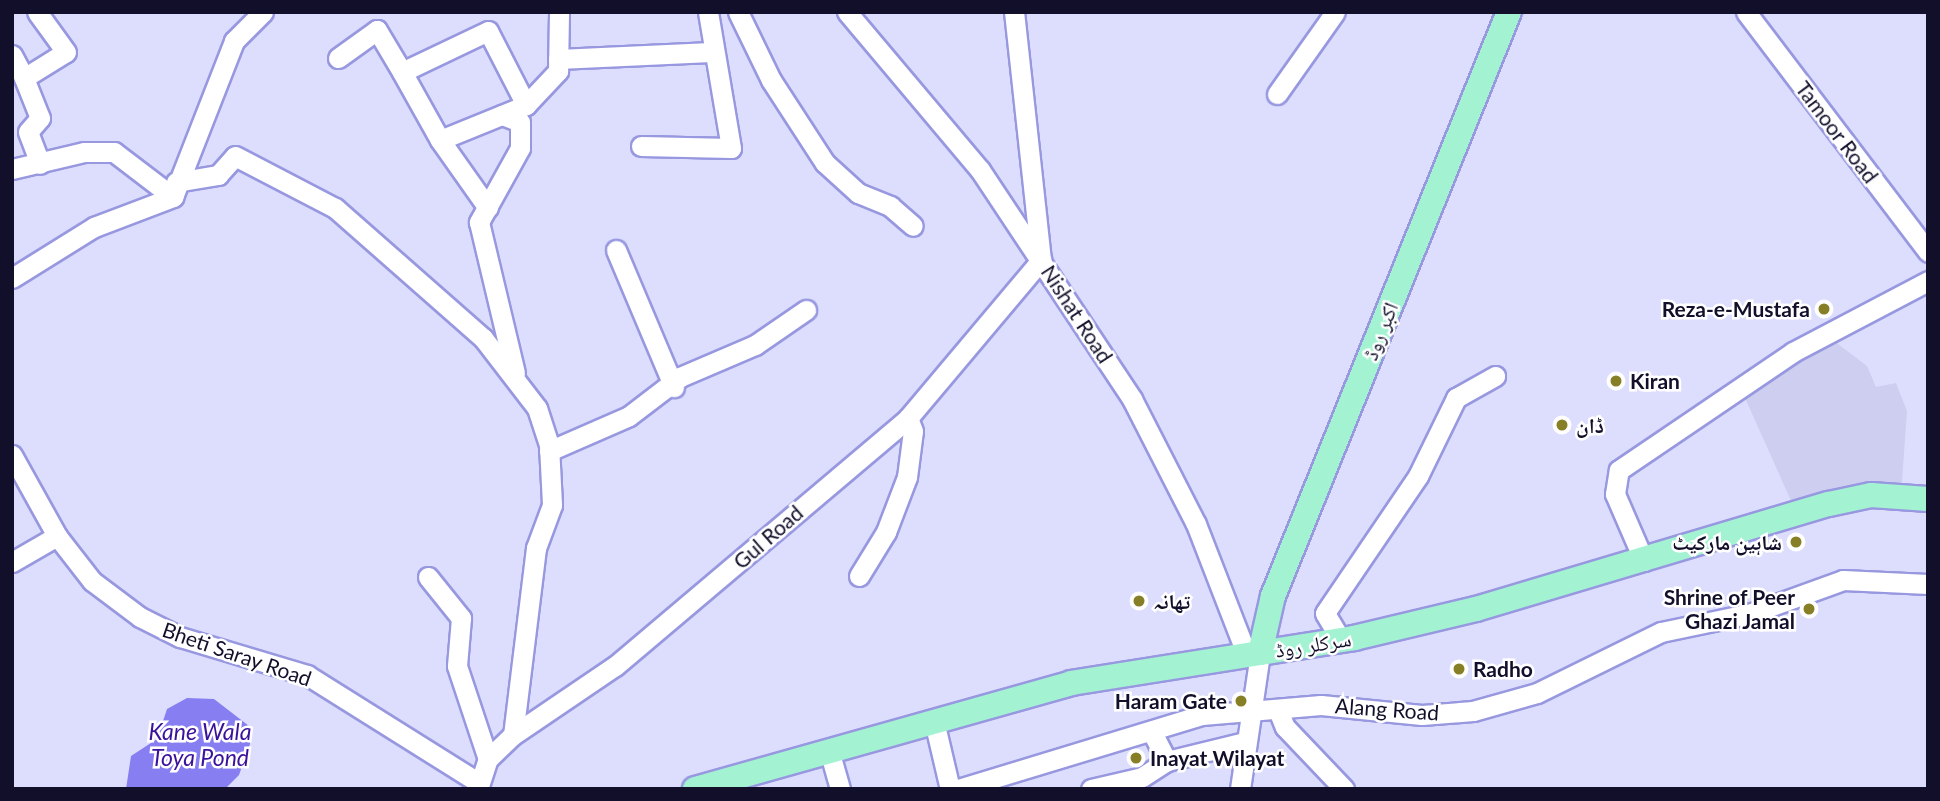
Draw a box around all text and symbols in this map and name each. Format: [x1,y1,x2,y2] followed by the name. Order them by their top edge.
[1790,76,1884,188] street label: Tamoor Road
[1036,260,1118,368] street label: Nishat Road
[1662,296,1810,322] place label: Reza-e-Mustafa
[1357,298,1403,364] street label: اکبر روڈ
[1816,301,1832,317] marker: Reza-e-Mustafa
[1630,368,1680,394] place label: Kiran
[1608,373,1624,389] marker: Kiran
[1576,412,1604,438] place label: ڈان
[1554,417,1570,433] marker: ڈان
[728,500,808,574] street label: Gul Road
[1672,529,1782,555] place label: شاہین مارکیٹ
[1788,534,1804,550] marker: شاہین مارکیٹ
[1663,584,1795,634] place label: Shrine of Peer Ghazi Jamal
[1153,588,1190,614] place label: تھانہ
[1131,593,1147,609] marker: تھانہ
[1801,601,1817,617] marker: Shrine of Peer Ghazi Jamal
[159,617,315,691] street label: Bheti Saray Road
[1273,626,1353,662] street label: سرکلر روڈ
[1473,656,1533,682] place label: Radho
[1451,661,1467,677] marker: Radho
[1115,688,1227,714] place label: Haram Gate
[1233,693,1249,709] marker: Haram Gate
[1334,693,1440,725] street label: Alang Road
[148,717,252,771] water label: Kane Wala Toya Pond
[1150,745,1285,771] place label: Inayat Wilayat
[1128,750,1144,766] marker: Inayat Wilayat

